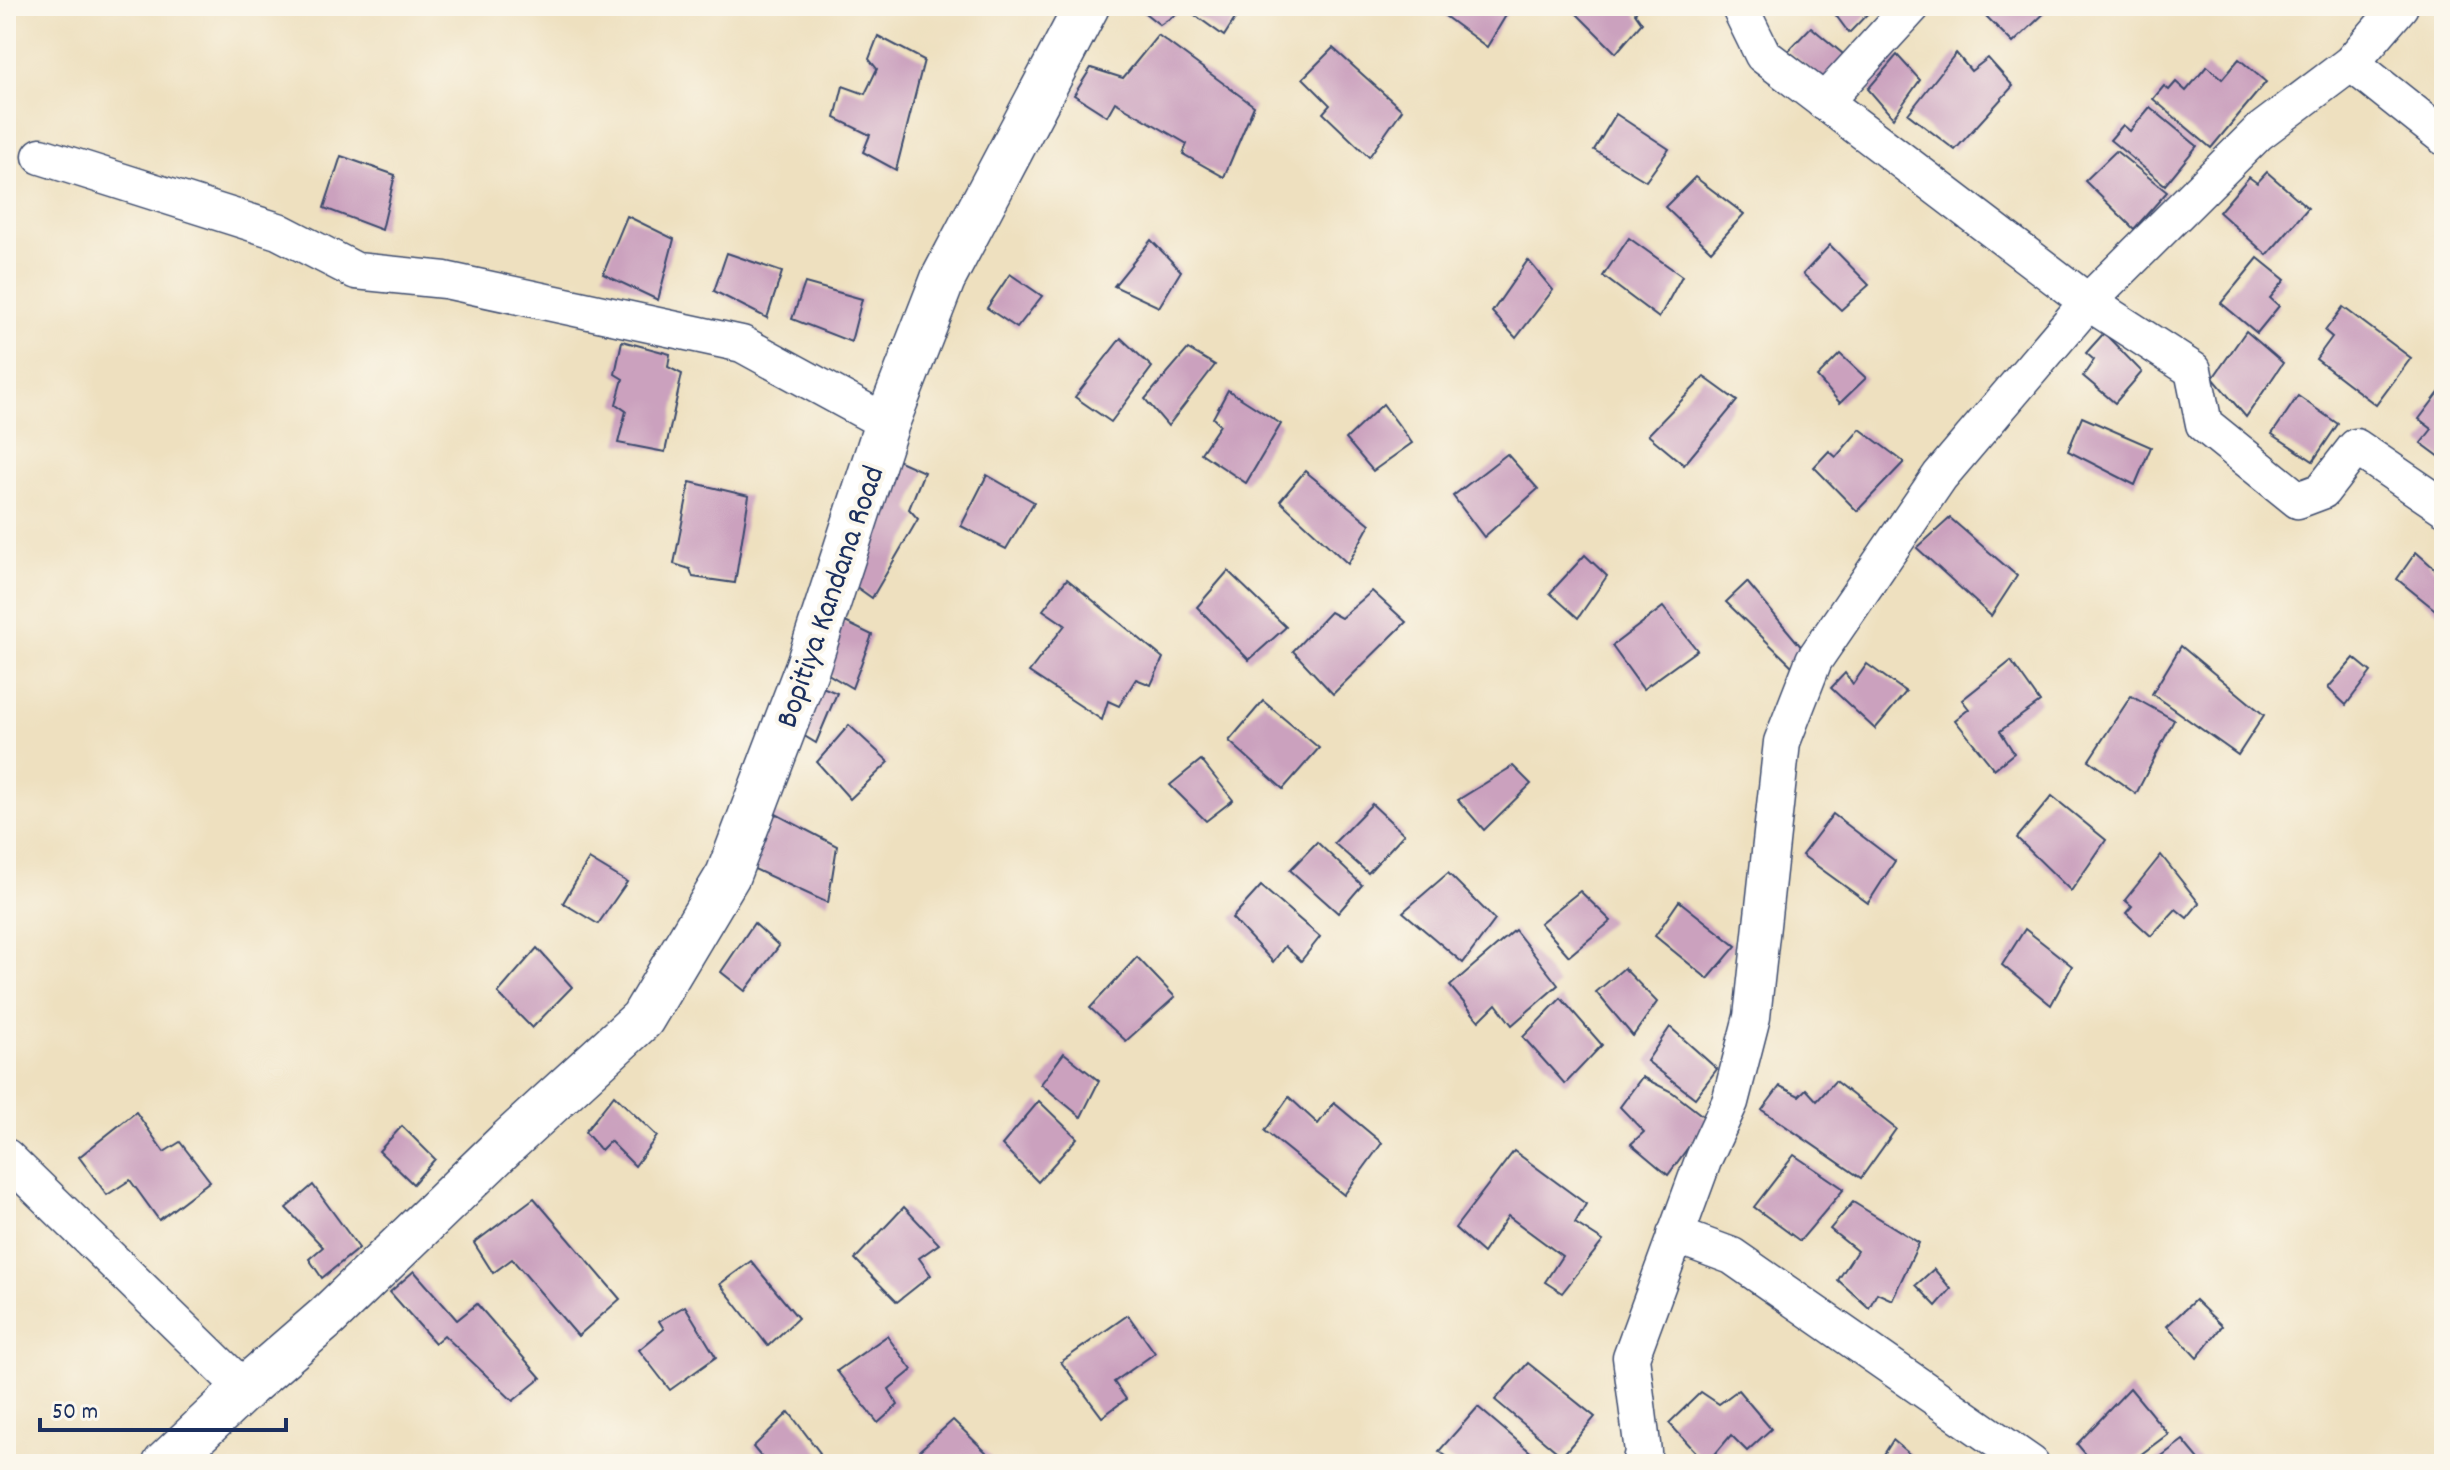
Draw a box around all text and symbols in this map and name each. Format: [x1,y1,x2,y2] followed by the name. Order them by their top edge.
[766,460,899,735] street label: Bopitiya Kandana Road
[40,1382,286,1432] scale bar
[52,1396,98,1430] text: 50 m

